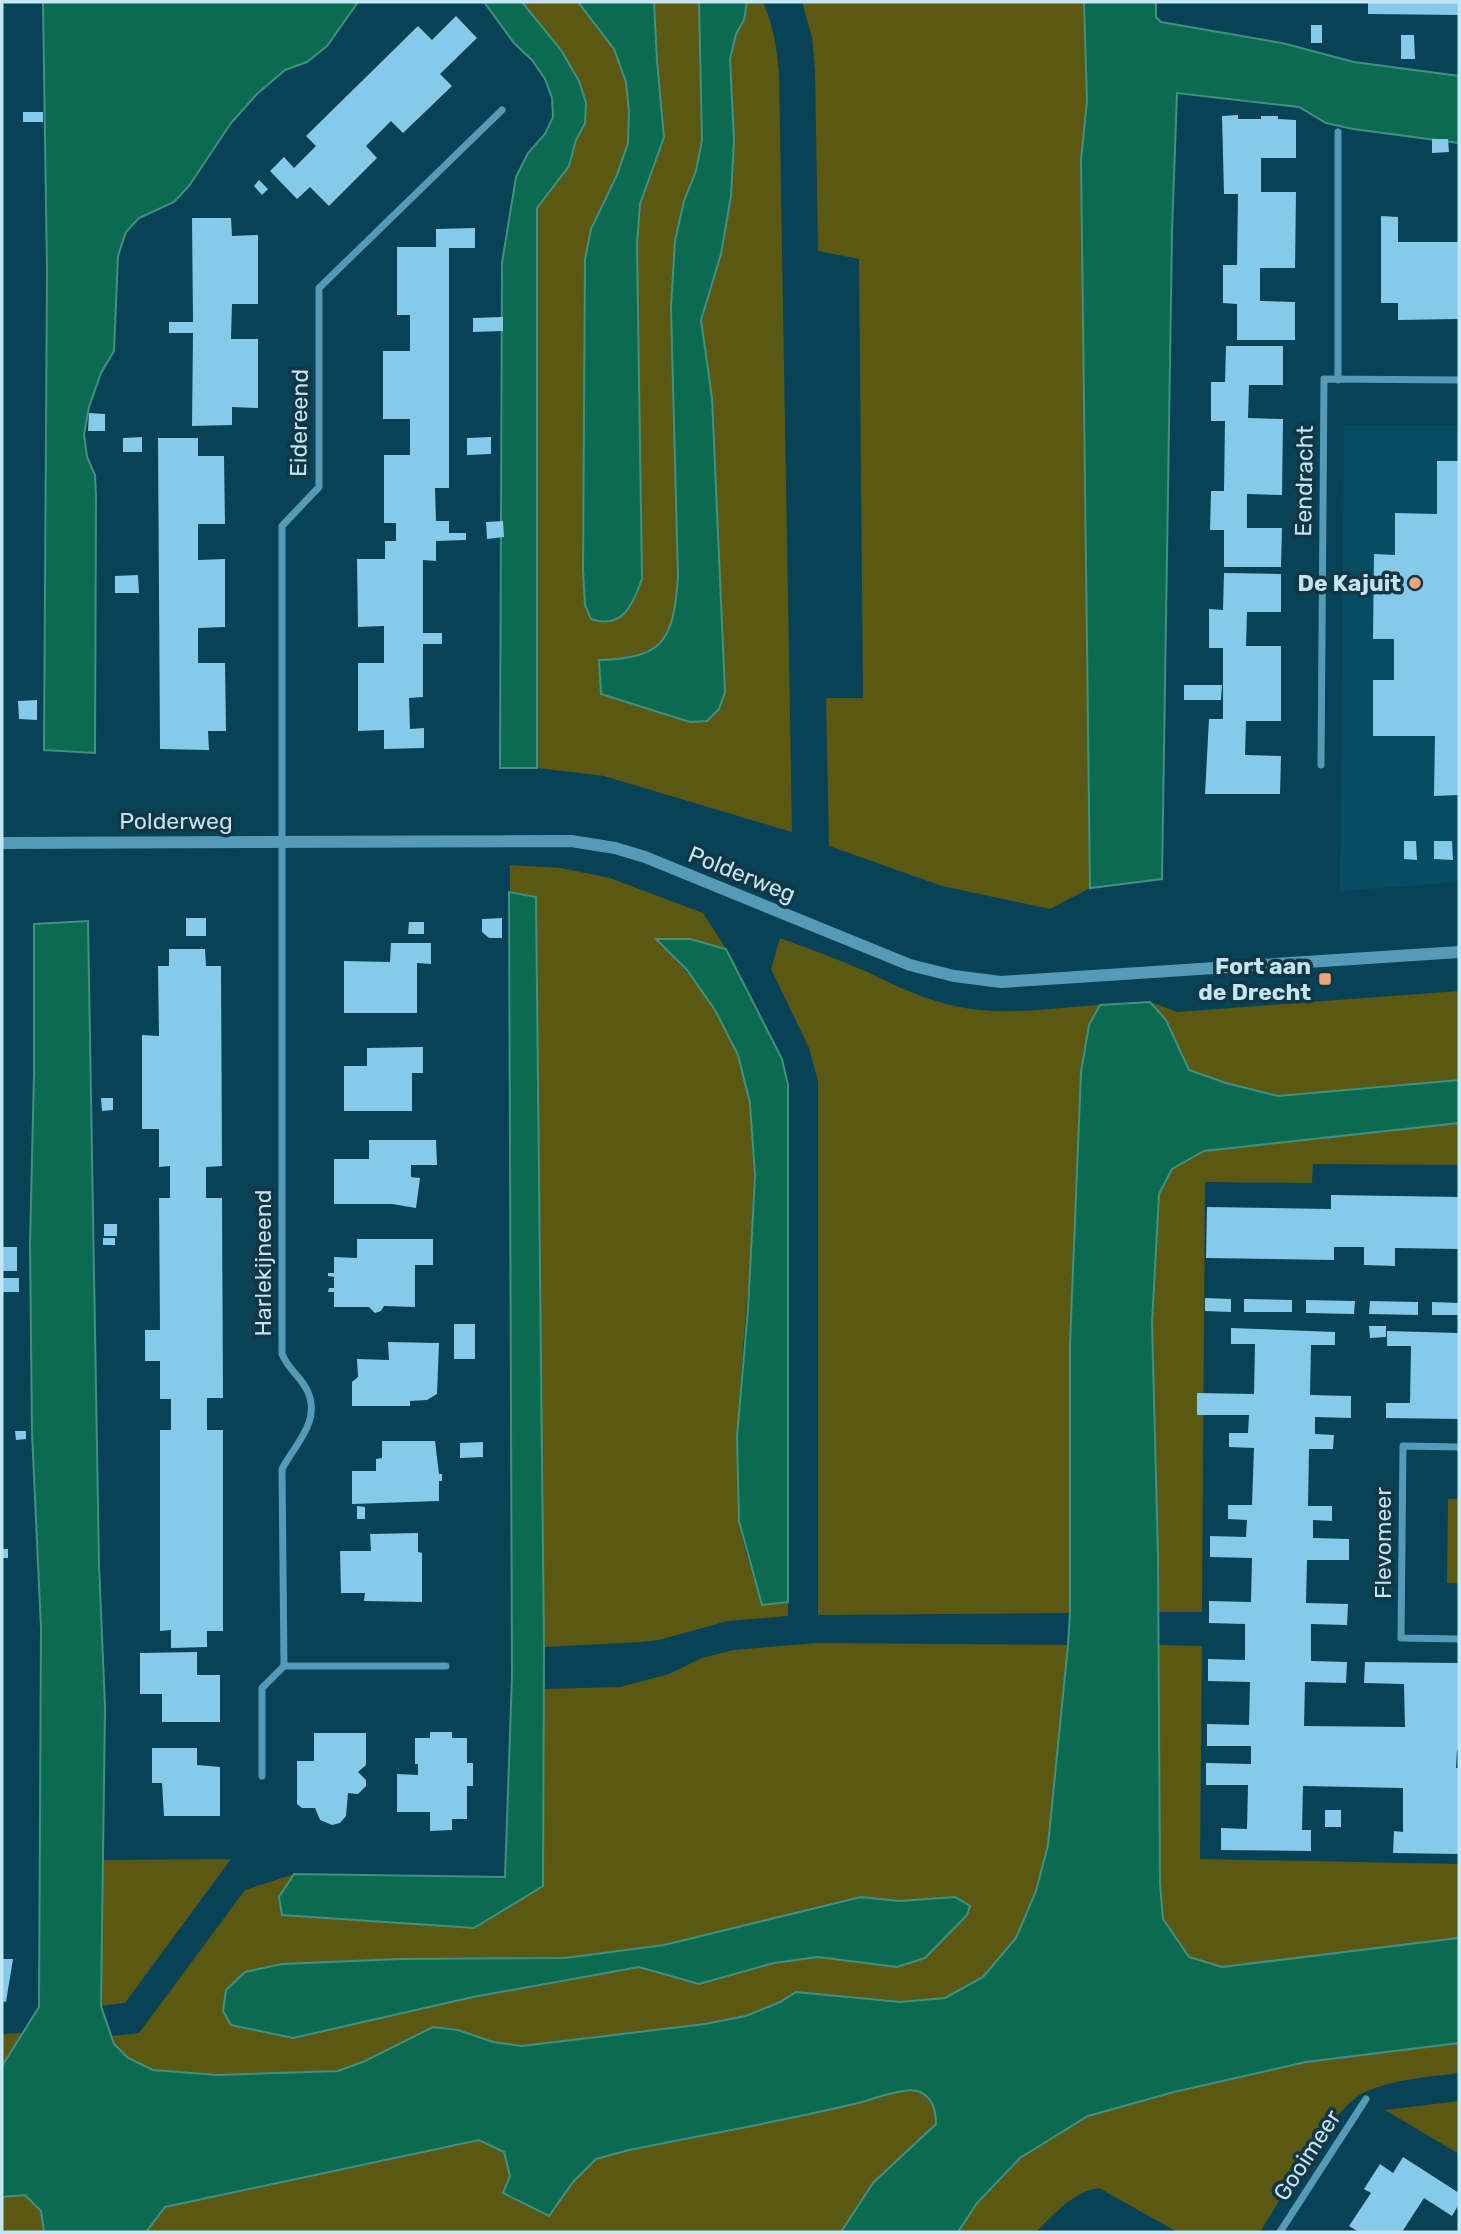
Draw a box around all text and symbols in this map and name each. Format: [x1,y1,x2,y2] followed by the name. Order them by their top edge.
[284,369,314,477] street label: Eidereend
[1289,425,1319,537] street label: Eendracht
[1298,569,1401,597] place label: De Kajuit
[1407,575,1423,591] marker: De Kajuit
[119,807,233,835] street label: Polderweg
[684,840,800,908] street label: Polderweg
[1198,952,1311,1006] place label: Fort aan de Drecht
[1317,971,1333,987] marker: Fort aan de Drecht
[249,1190,277,1336] street label: Harlekijneend
[1369,1487,1397,1599] street label: Flevomeer
[1267,2104,1347,2206] street label: Gooimeer

